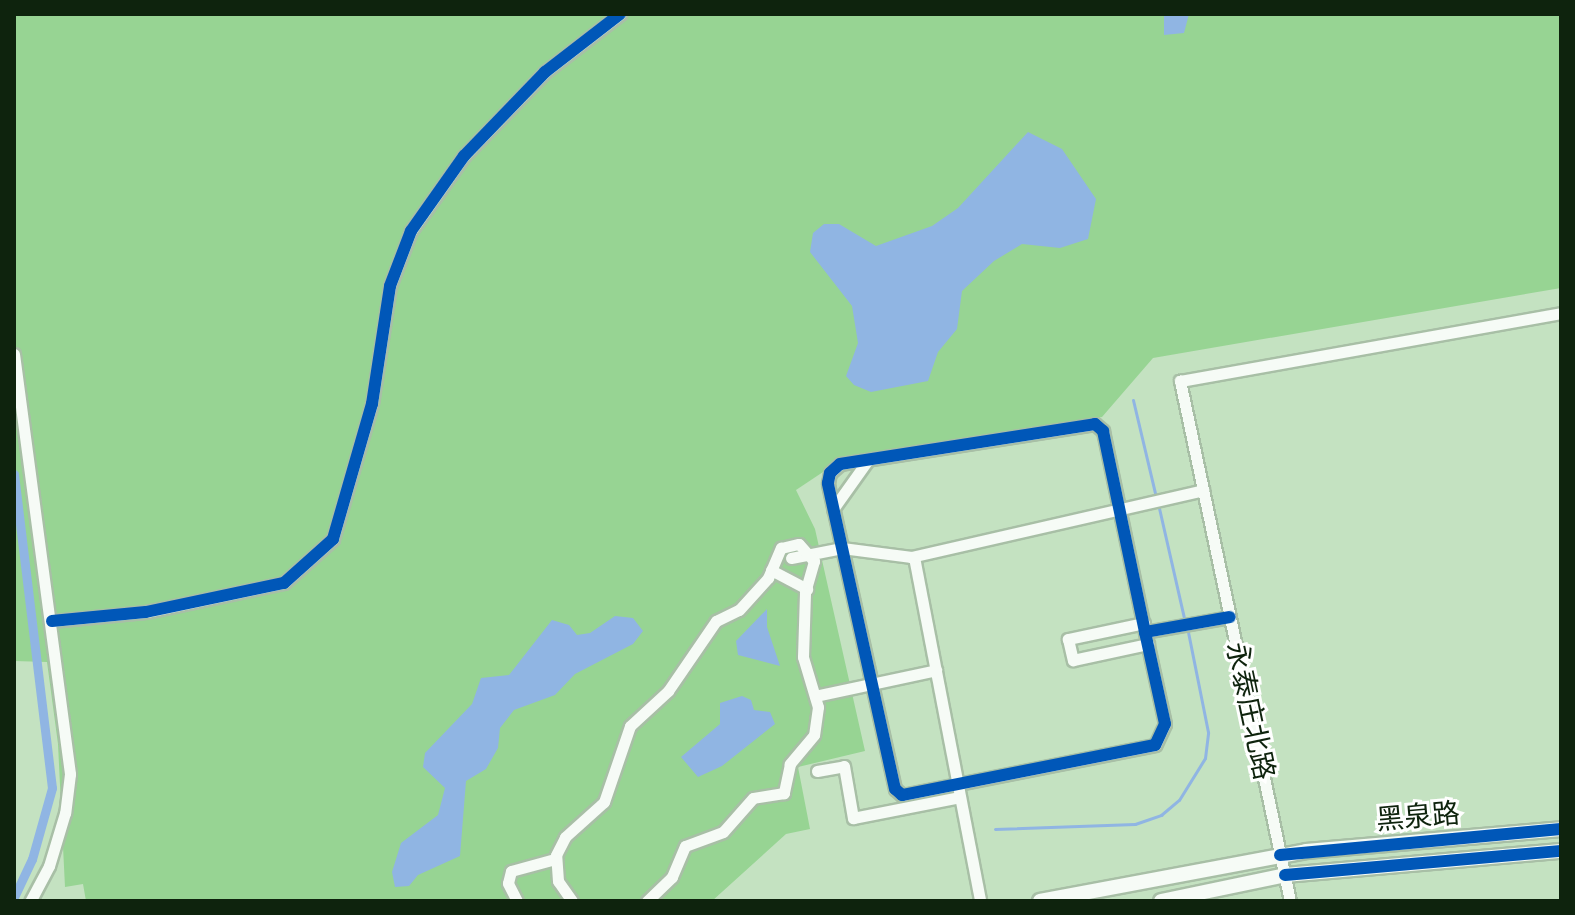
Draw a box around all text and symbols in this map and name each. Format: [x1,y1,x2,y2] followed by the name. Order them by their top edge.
[1219,639,1281,783] street label: 永泰庄北路
[1375,797,1461,837] street label: 黑泉路

